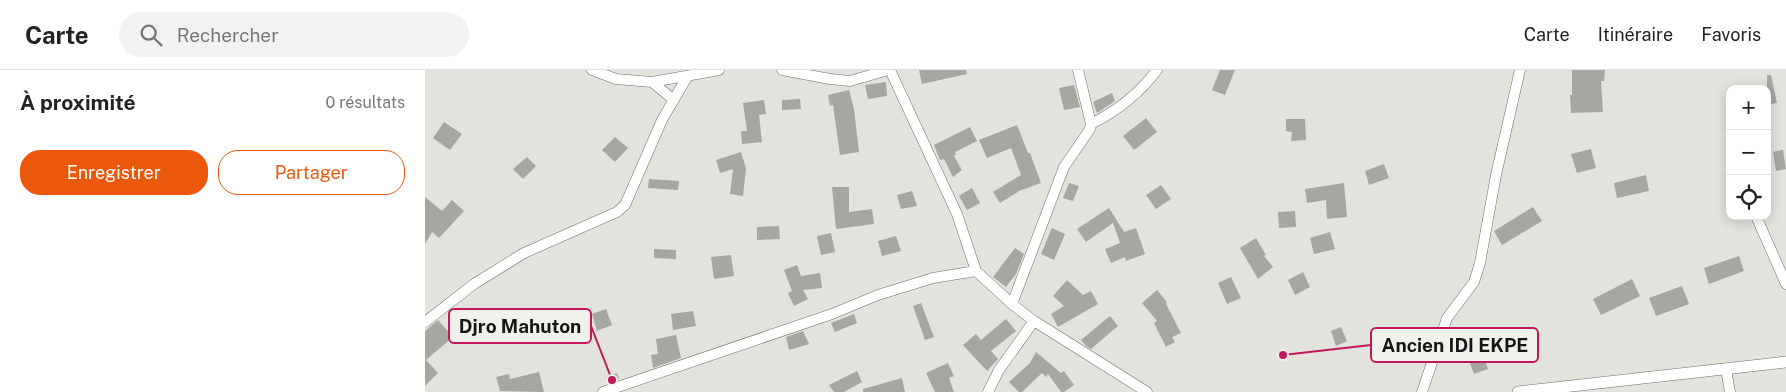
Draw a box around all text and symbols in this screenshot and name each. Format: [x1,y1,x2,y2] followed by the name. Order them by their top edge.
[119,12,469,57] search box
[25,21,89,49] text: Carte
[137,21,165,49] icon: search
[177,24,279,46] text: Rechercher
[1524,24,1570,45] text: Carte
[1598,24,1673,45] text: Itinéraire
[1701,24,1761,45] text: Favoris
[1726,85,1771,220] map controls
[1726,85,1771,130] button: +
[20,90,136,115] text: À proximité
[325,93,405,112] text: 0 résultats
[1726,130,1771,175] button: −
[20,150,208,195] button: Enregistrer
[218,150,405,195] button: Partager
[1726,175,1771,220] button: locate
[449,309,591,343] callout: Djro Mahuton
[459,315,581,337] text: Djro Mahuton
[1371,328,1538,362] callout: Ancien IDI EKPE
[1382,334,1528,356] text: Ancien IDI EKPE

